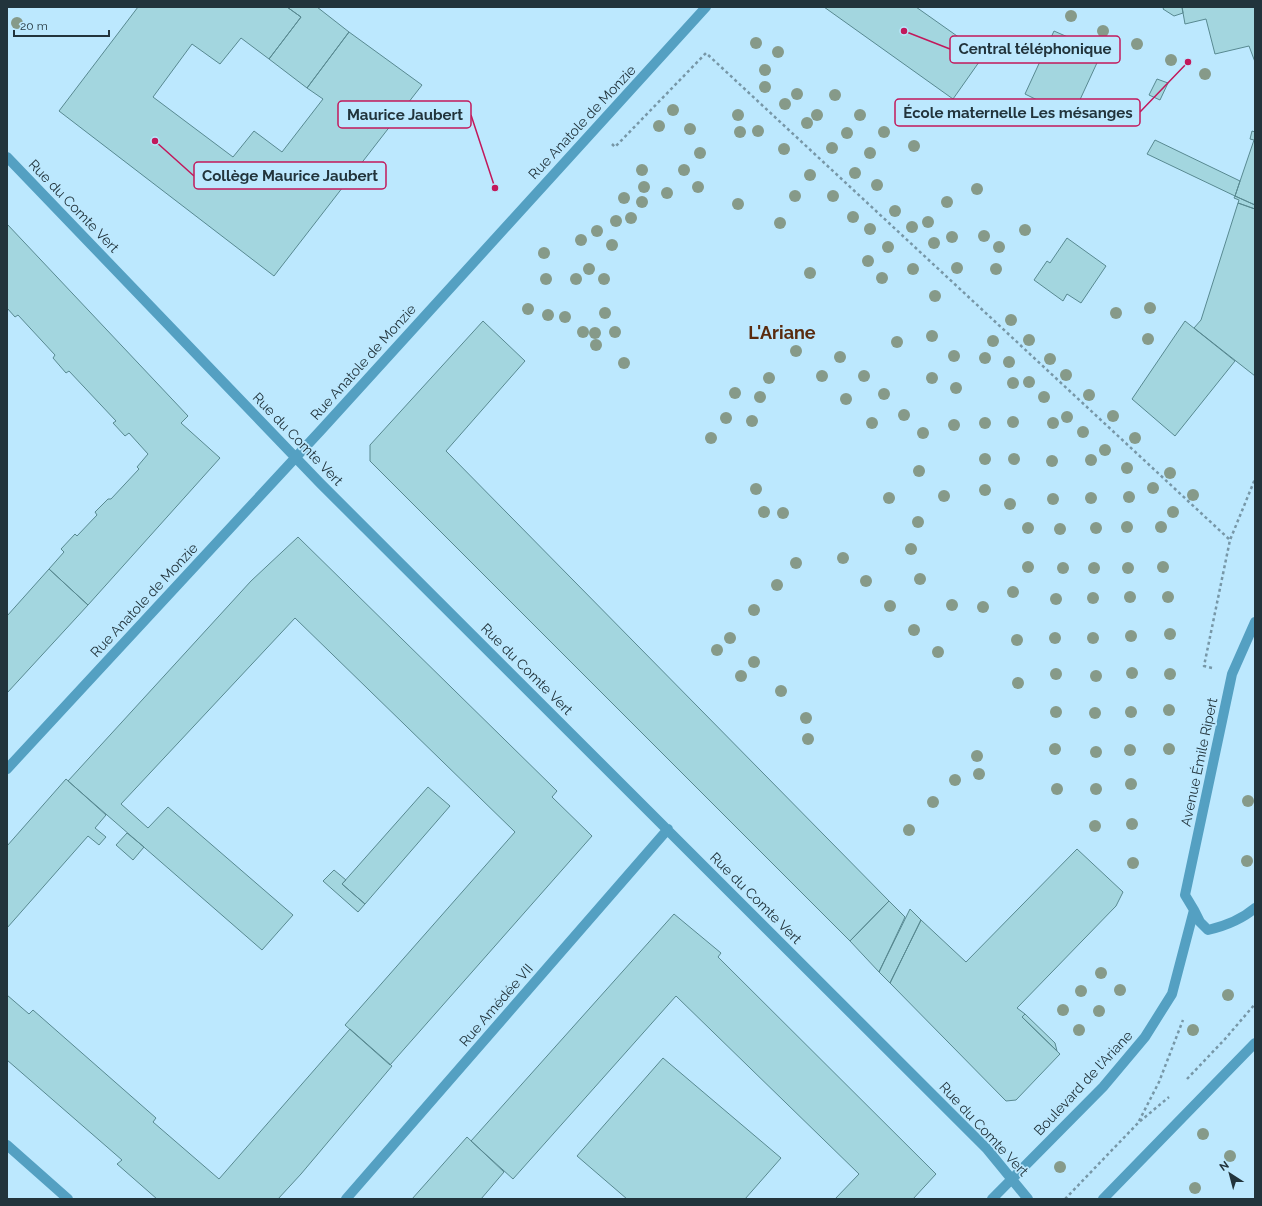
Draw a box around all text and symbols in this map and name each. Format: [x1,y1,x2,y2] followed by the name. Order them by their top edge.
[14,12,109,38] scale bar
[20,19,48,33] text: 20 m
[950,36,1120,63] callout: Central téléphonique
[958,40,1112,58] text: Central téléphonique
[525,62,639,182] street label: Rue Anatole de Monzie
[895,99,1140,126] callout: École maternelle Les mésanges
[338,101,471,128] callout: Maurice Jaubert
[903,104,1133,122] text: École maternelle Les mésanges
[347,106,463,124] text: Maurice Jaubert
[26,156,123,256] street label: Rue du Comte Vert
[194,162,386,189] callout: Collège Maurice Jaubert
[202,167,378,185] text: Collège Maurice Jaubert
[307,301,419,423] street label: Rue Anatole de Monzie
[748,322,816,343] district label: L'Ariane
[250,389,347,489] street label: Rue du Comte Vert
[87,540,201,660] street label: Rue Anatole de Monzie
[478,620,576,718] street label: Rue du Comte Vert
[1177,696,1221,828] street label: Avenue Émile Ripert
[707,849,805,947] street label: Rue du Comte Vert
[456,961,536,1049] street label: Rue Amédée VII
[1030,1027,1136,1139] street label: Boulevard de l'Ariane
[936,1079,1032,1180] street label: Rue du Comte Vert
[1210,1154,1250,1194] north arrow
[1217,1159,1232,1174] text: N

